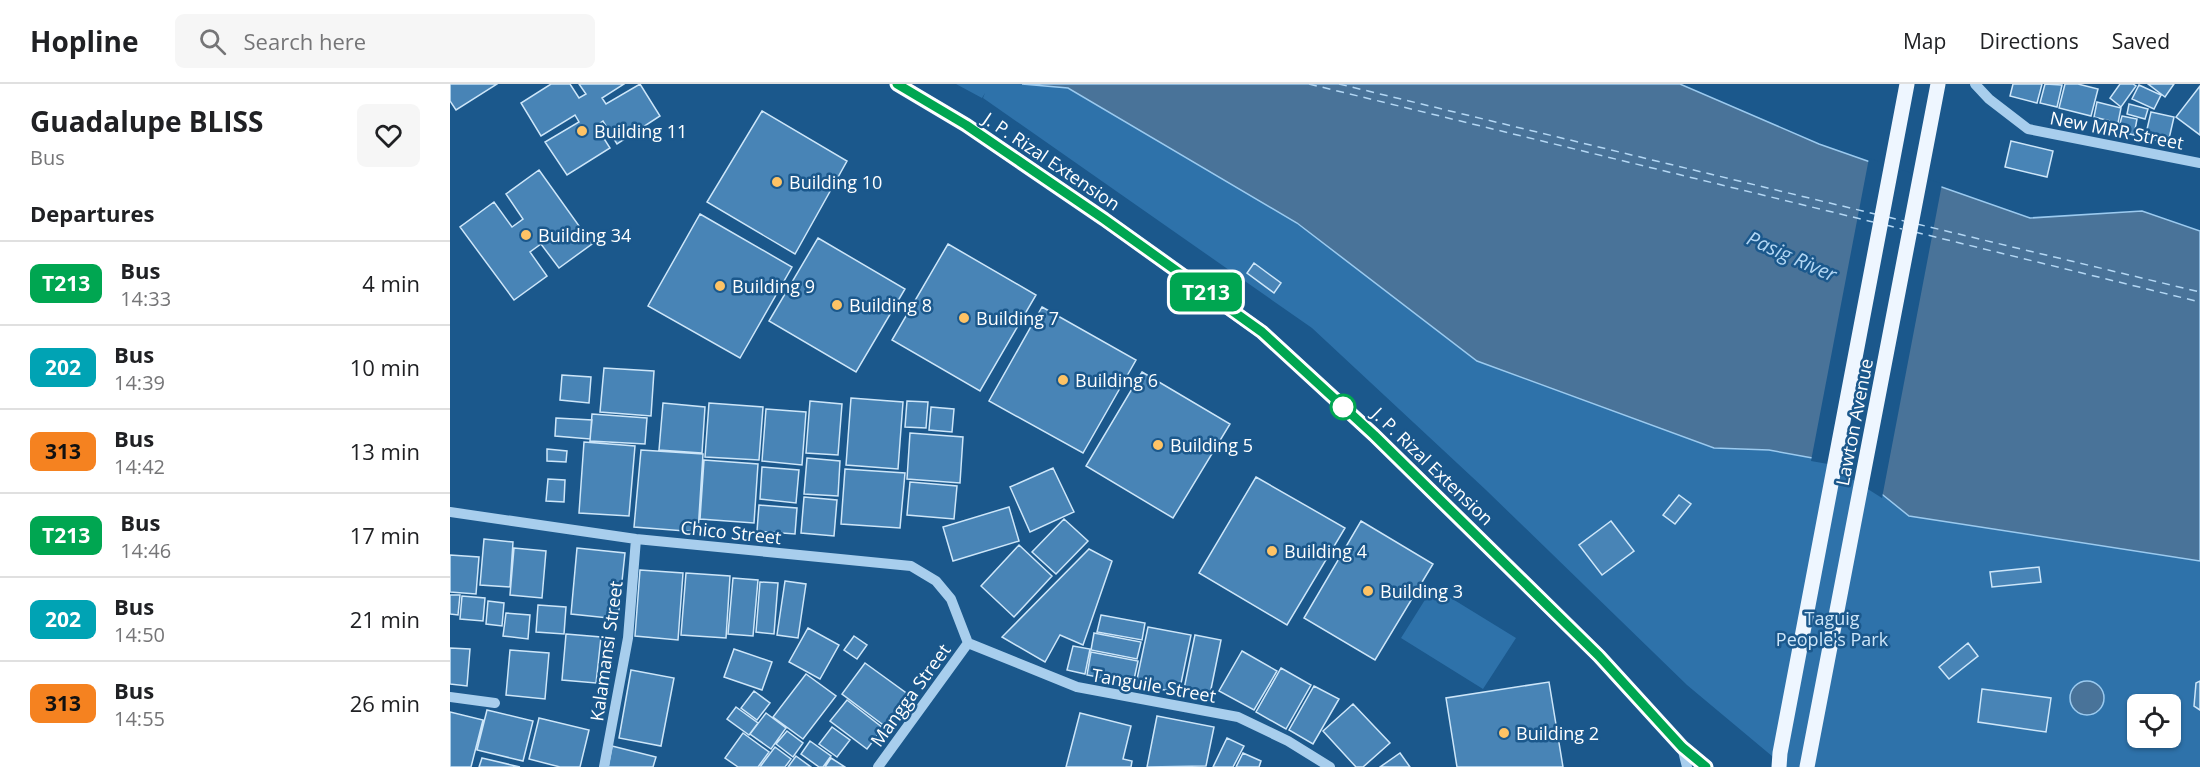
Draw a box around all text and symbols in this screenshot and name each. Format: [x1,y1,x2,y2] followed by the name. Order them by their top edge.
[175,14,595,68] search box
[30,22,139,60] text: Hopline
[196,25,229,58] icon: search
[244,26,366,56] text: Search here
[1903,27,1946,55] text: Map
[1979,27,2079,55] text: Directions
[2112,27,2170,55] text: Saved
[30,102,263,140] text: Guadalupe BLISS
[357,104,420,167] button: heart
[977,105,1125,216] street label: J. P. Rizal Extension
[2048,105,2186,155] street label: New MRR Street
[594,119,687,143] place label: Building 11
[575,124,589,138] marker: Building 11
[30,144,65,171] text: Bus
[789,170,882,194] place label: Building 10
[770,175,784,189] marker: Building 10
[30,198,154,228] text: Departures
[538,223,631,247] place label: Building 34
[1743,224,1842,288] water label: Pasig River
[519,228,533,242] marker: Building 34
[120,255,160,285] text: Bus
[362,268,420,298] text: 4 min
[42,269,90,297] text: T213
[1164,272,1248,312] line badge: T213
[732,274,815,298] place label: Building 9
[1182,278,1230,306] text: T213
[713,279,727,293] marker: Building 9
[120,285,171,312] text: 14:33
[849,293,932,317] place label: Building 8
[830,298,844,312] marker: Building 8
[976,306,1059,330] place label: Building 7
[957,311,971,325] marker: Building 7
[114,339,154,369] text: Bus
[350,352,420,382] text: 10 min
[45,353,81,381] text: 202
[1830,356,1878,488] street label: Lawton Avenue
[1075,368,1158,392] place label: Building 6
[114,369,165,396] text: 14:39
[1056,373,1070,387] marker: Building 6
[1330,394,1356,420] unlabelled marker
[1366,400,1499,530] street label: J. P. Rizal Extension
[114,423,154,453] text: Bus
[1170,433,1253,457] place label: Building 5
[350,436,420,466] text: 13 min
[45,437,81,465] text: 313
[1151,438,1165,452] marker: Building 5
[114,453,165,480] text: 14:42
[120,507,160,537] text: Bus
[679,515,783,549] street label: Chico Street
[350,520,420,550] text: 17 min
[42,521,90,549] text: T213
[120,537,171,564] text: 14:46
[1284,539,1367,563] place label: Building 4
[1265,544,1279,558] marker: Building 4
[584,579,628,723] street label: Kalamansi Street
[1380,579,1463,603] place label: Building 3
[1361,584,1375,598] marker: Building 3
[114,591,154,621] text: Bus
[350,604,420,634] text: 21 min
[45,605,81,633] text: 202
[1776,606,1889,651] park label: Taguig People's Park
[114,621,165,648] text: 14:50
[865,639,955,751] street label: Mangga Street
[1090,662,1218,708] street label: Tanguile Street
[114,675,154,705] text: Bus
[350,688,420,718] text: 26 min
[45,689,81,717] text: 313
[2127,694,2181,748] map controls
[2127,694,2181,748] button: locate
[114,705,165,732] text: 14:55
[1516,721,1599,745] place label: Building 2
[1497,726,1511,740] marker: Building 2

